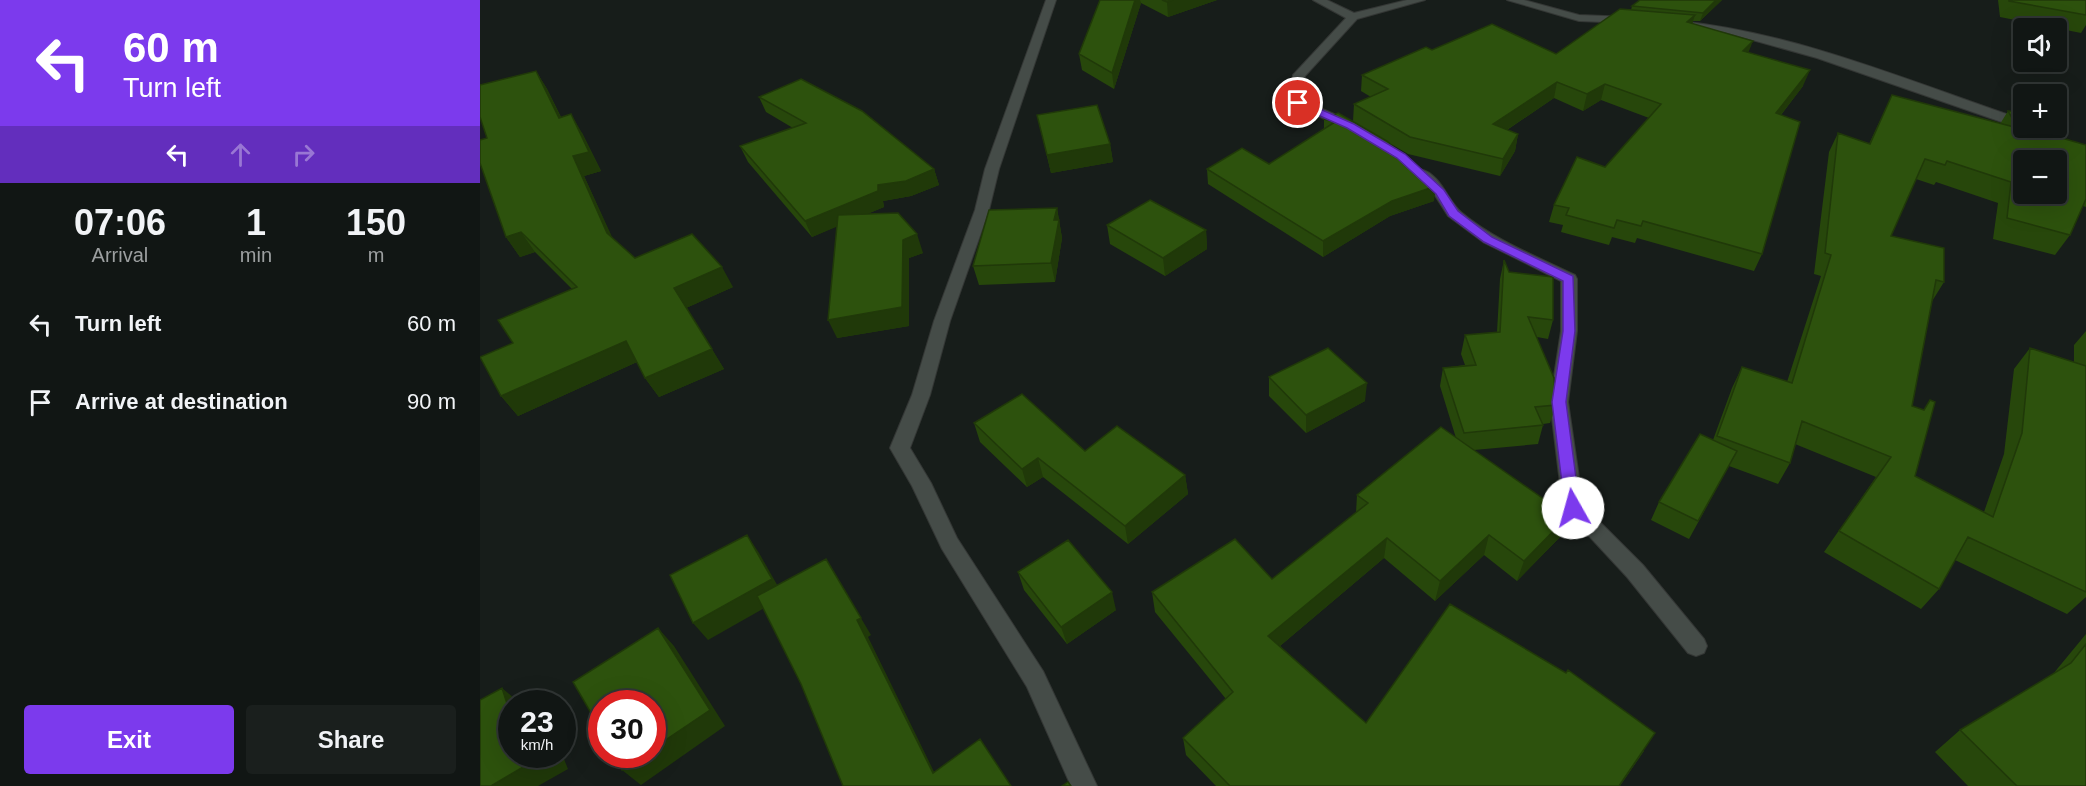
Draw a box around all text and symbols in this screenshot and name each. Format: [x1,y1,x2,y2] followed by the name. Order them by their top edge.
[2013,18,2067,204] map controls
[2013,18,2067,72] button: sound
[24,24,102,102] icon: left
[123,24,219,71] text: 60 m
[123,73,221,103] text: Turn left
[1272,77,1323,128] pin
[2013,84,2067,138] button: +
[1281,86,1314,119] icon: arrive
[161,138,194,171] icon: left
[224,138,257,171] icon: ahead
[287,138,320,171] icon: right
[2013,150,2067,204] button: −
[74,202,166,243] text: 07:06
[246,202,266,243] text: 1
[346,202,406,243] text: 150
[92,244,148,266] text: Arrival
[240,244,272,266] text: min
[368,244,384,266] text: m
[24,308,57,341] icon: left
[75,311,161,336] text: Turn left
[407,311,456,336] text: 60 m
[24,386,57,419] icon: arrive
[75,389,288,414] text: Arrive at destination
[407,389,456,414] text: 90 m
[1541,476,1605,540] position arrow
[588,690,666,768] speed limit sign: 30
[24,705,234,774] button: Exit
[246,705,456,774] button: Share
[520,705,554,738] text: 23
[521,736,553,753] text: km/h

